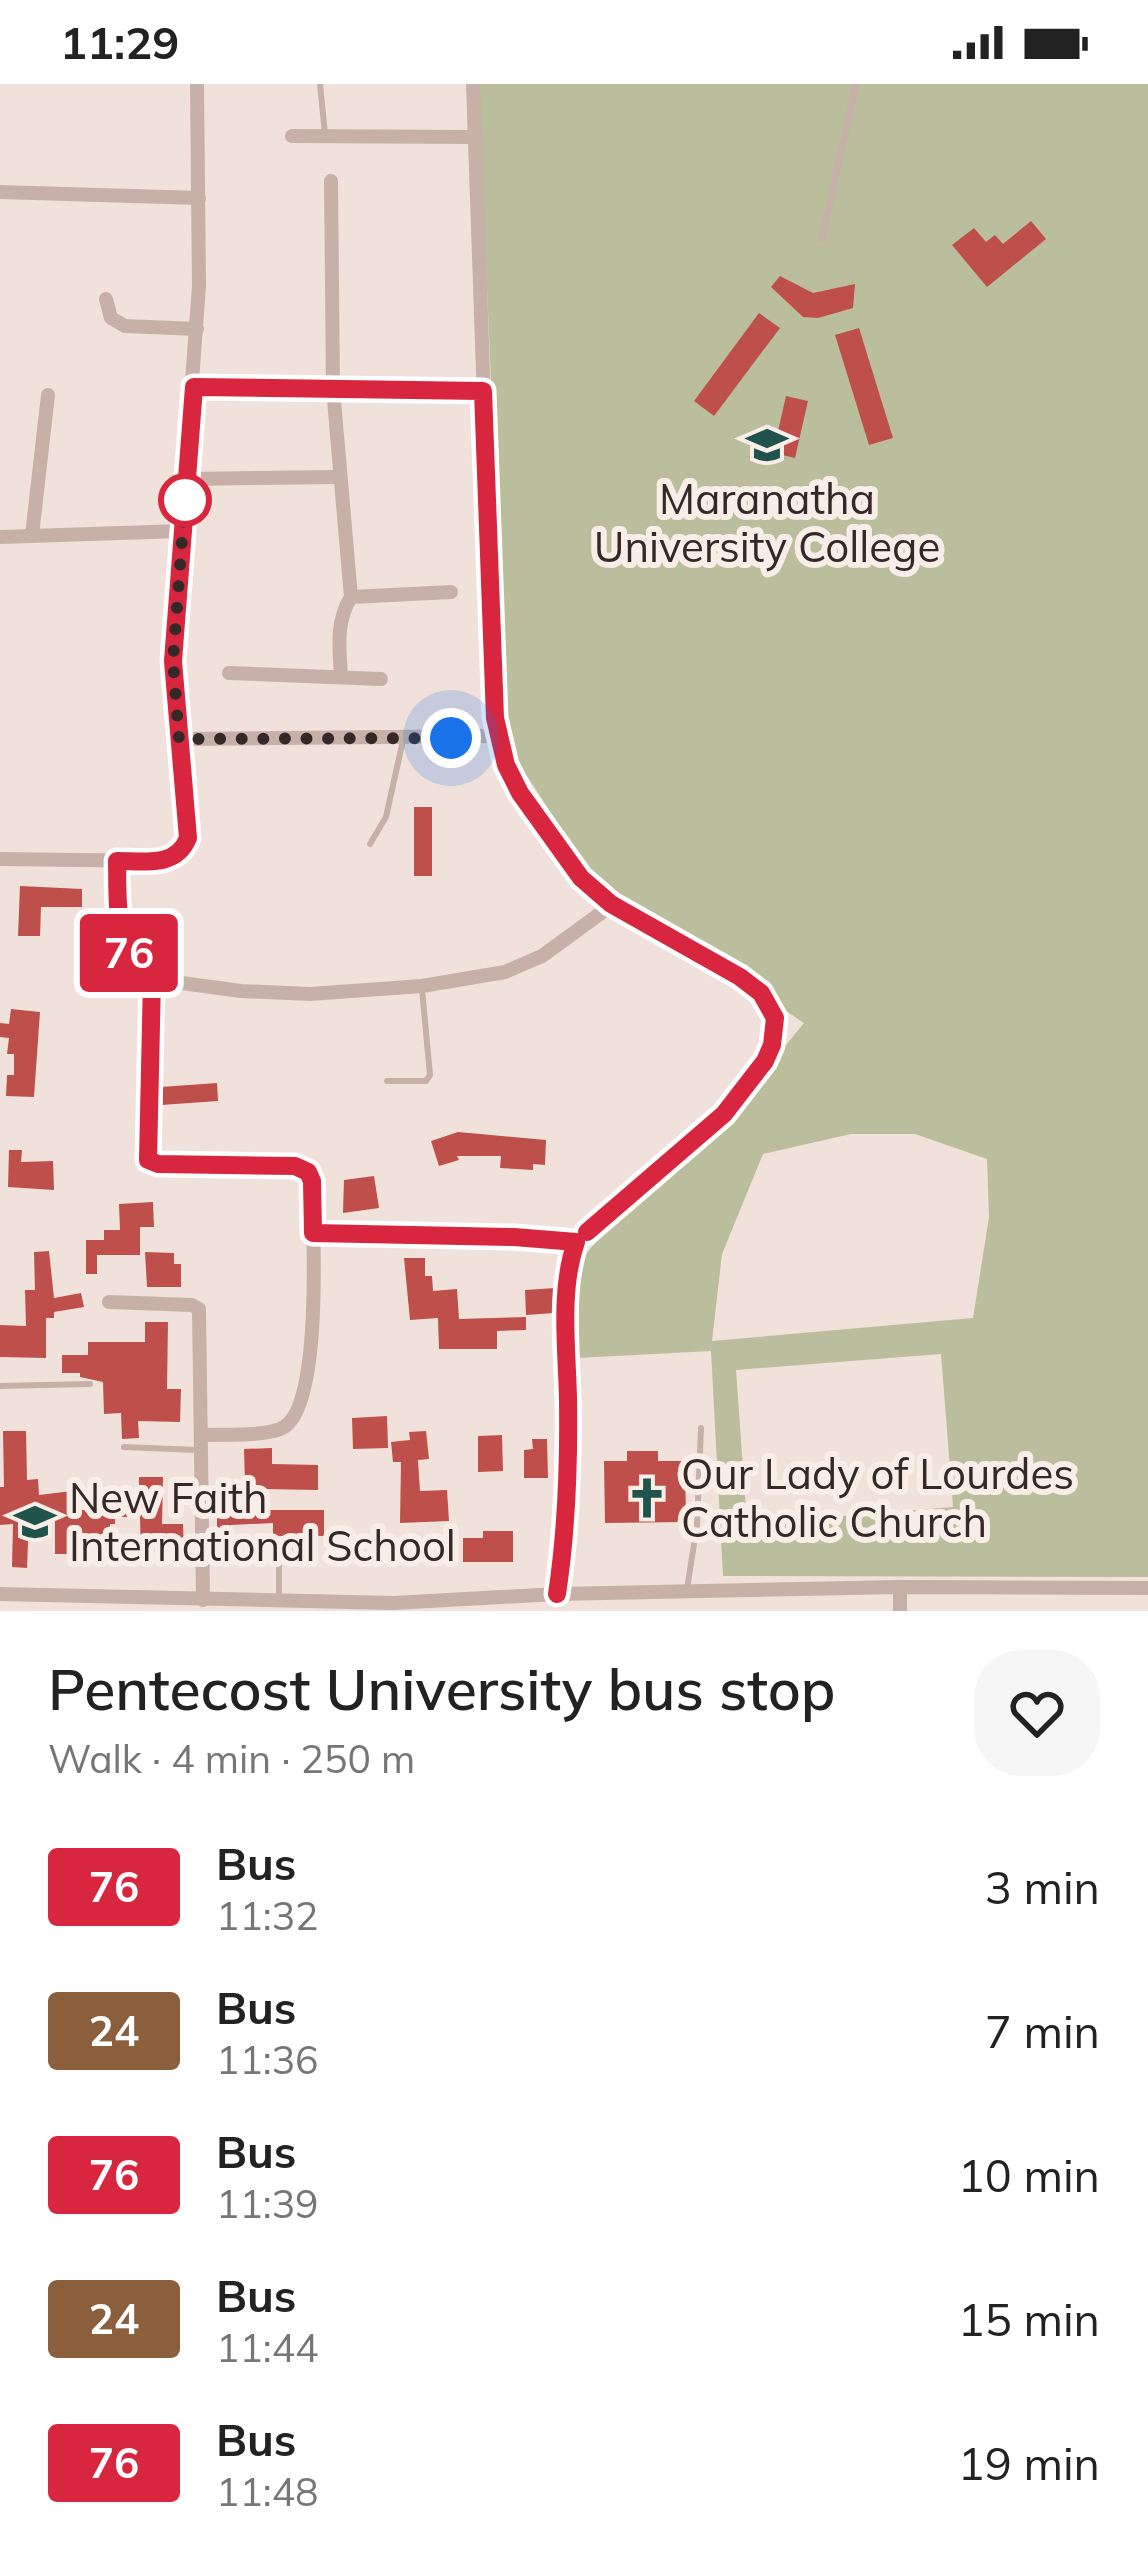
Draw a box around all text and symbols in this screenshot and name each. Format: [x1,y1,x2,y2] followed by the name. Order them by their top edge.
[60,14,179,70] text: 11:29
[744,422,790,468] school or university icon: Maranatha University College
[594,472,940,573] place label: Maranatha University College
[160,475,210,525] unlabelled marker
[421,708,481,768] your location
[75,914,183,992] line badge: 76
[104,926,154,979] text: 76
[681,1447,1074,1548] place label: Our Lady of Lourdes Catholic Church
[69,1471,456,1572] place label: New Faith International School
[624,1475,670,1521] church icon: Our Lady of Lourdes Catholic Church
[12,1499,58,1545] school or university icon: New Faith International School
[974,1650,1100,1776] button: heart
[48,1653,835,1724] text: Pentecost University bus stop
[48,1734,415,1783] text: Walk · 4 min · 250 m
[216,1835,296,1891] text: Bus
[985,1859,1100,1915] text: 3 min
[89,1860,139,1913] text: 76
[216,1891,319,1940] text: 11:32
[216,1979,296,2035] text: Bus
[985,2003,1100,2059] text: 7 min
[89,2004,139,2057] text: 24
[216,2035,319,2084] text: 11:36
[216,2123,296,2179] text: Bus
[958,2147,1100,2203] text: 10 min
[89,2148,139,2201] text: 76
[216,2179,319,2228] text: 11:39
[216,2267,296,2323] text: Bus
[958,2291,1100,2347] text: 15 min
[89,2292,139,2345] text: 24
[216,2323,319,2372] text: 11:44
[216,2411,296,2467] text: Bus
[958,2435,1100,2491] text: 19 min
[89,2436,139,2489] text: 76
[216,2467,319,2516] text: 11:48

